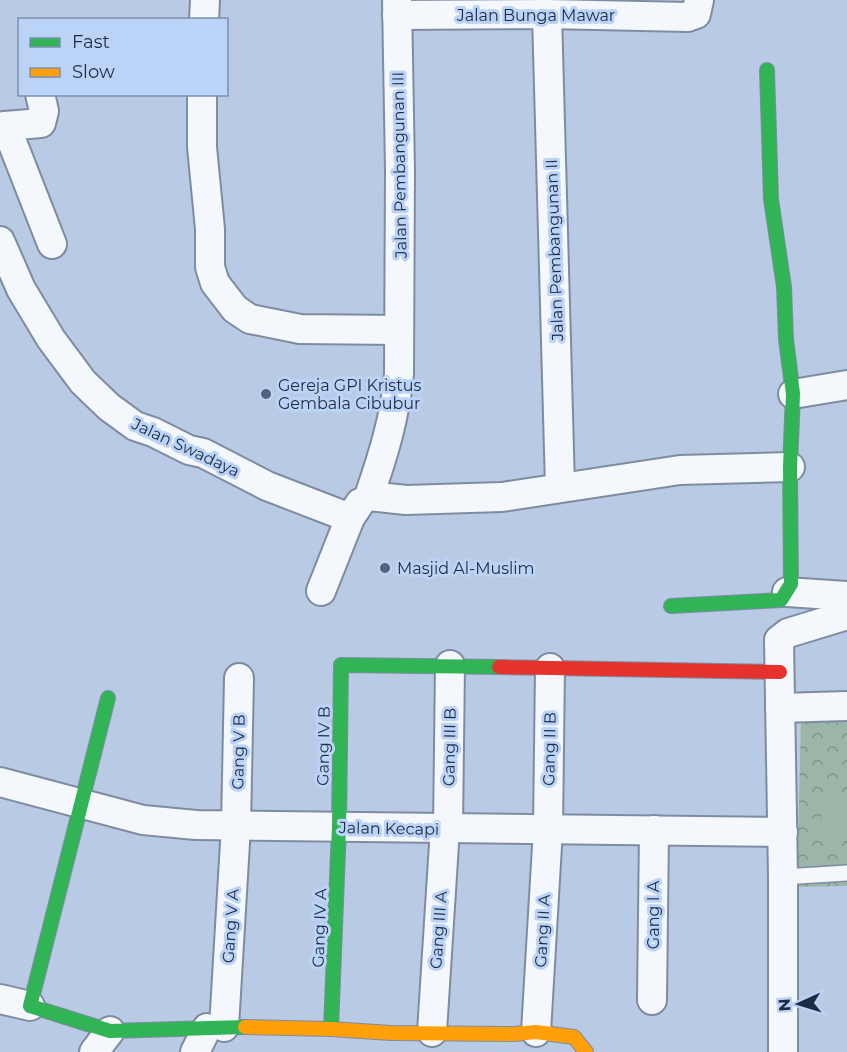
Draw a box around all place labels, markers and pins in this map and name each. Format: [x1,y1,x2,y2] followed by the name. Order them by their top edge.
[278,376,421,413] place label: Gereja GPI Kristus Gembala Cibubur
[259,387,273,401] marker: Gereja GPI Kristus Gembala Cibubur
[397,559,535,578] place label: Masjid Al-Muslim
[378,561,392,575] marker: Masjid Al-Muslim

